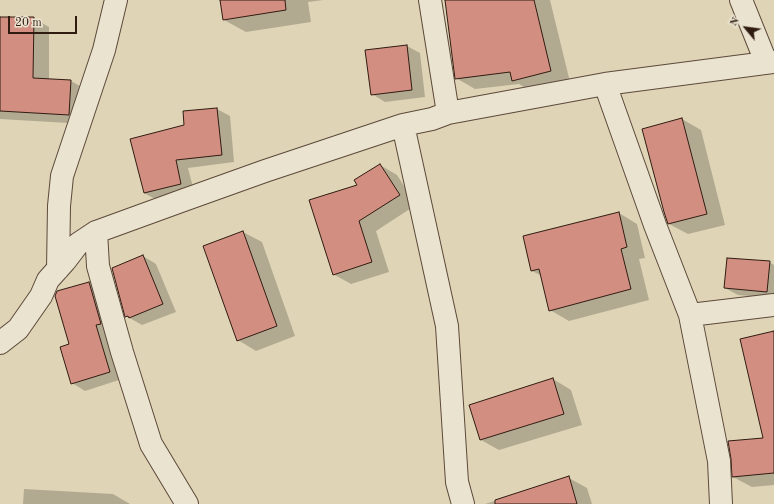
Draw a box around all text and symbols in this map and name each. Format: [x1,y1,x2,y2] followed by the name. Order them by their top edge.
[10,8,79,34] scale bar
[726,8,766,48] north arrow
[728,16,742,28] text: N
[15,17,42,29] text: 20 m

